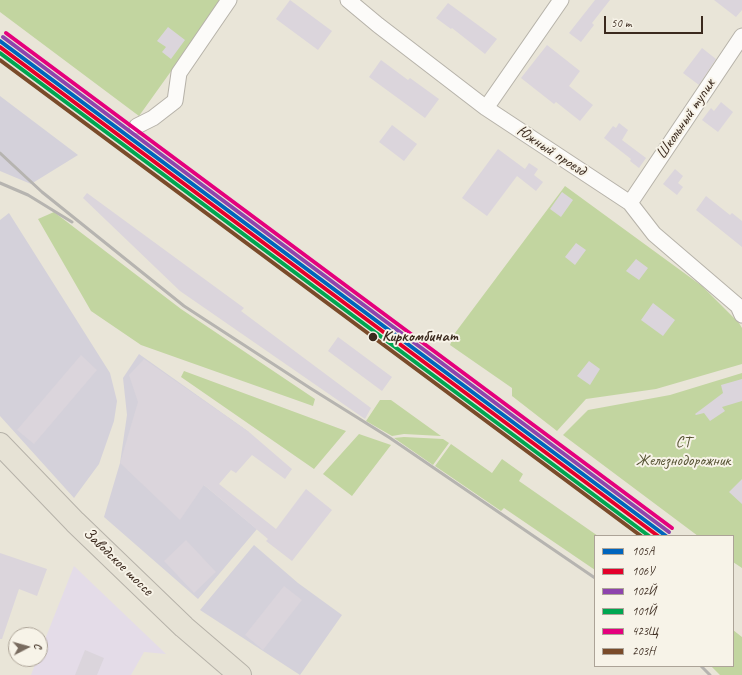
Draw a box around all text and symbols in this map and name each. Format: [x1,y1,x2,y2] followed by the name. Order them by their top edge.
[606,8,705,34] scale bar
[611,15,631,31] text: 50 m
[652,75,720,163] street label: Школьный тупик
[513,122,589,180] street label: Южный проезд
[382,327,458,347] place label: Киркомбинат
[367,331,379,343] marker: Киркомбинат
[636,433,730,471] park label: СТ Железнодорожник
[79,524,157,600] street label: Заводское шоссе
[594,535,734,667] legend
[632,543,654,559] text: 105А
[632,563,654,579] text: 106У
[632,583,656,599] text: 102Й
[632,603,656,619] text: 101Й
[632,623,658,639] text: 423Щ
[8,627,48,667] north arrow
[32,642,46,649] text: С
[632,643,655,659] text: 203Н

